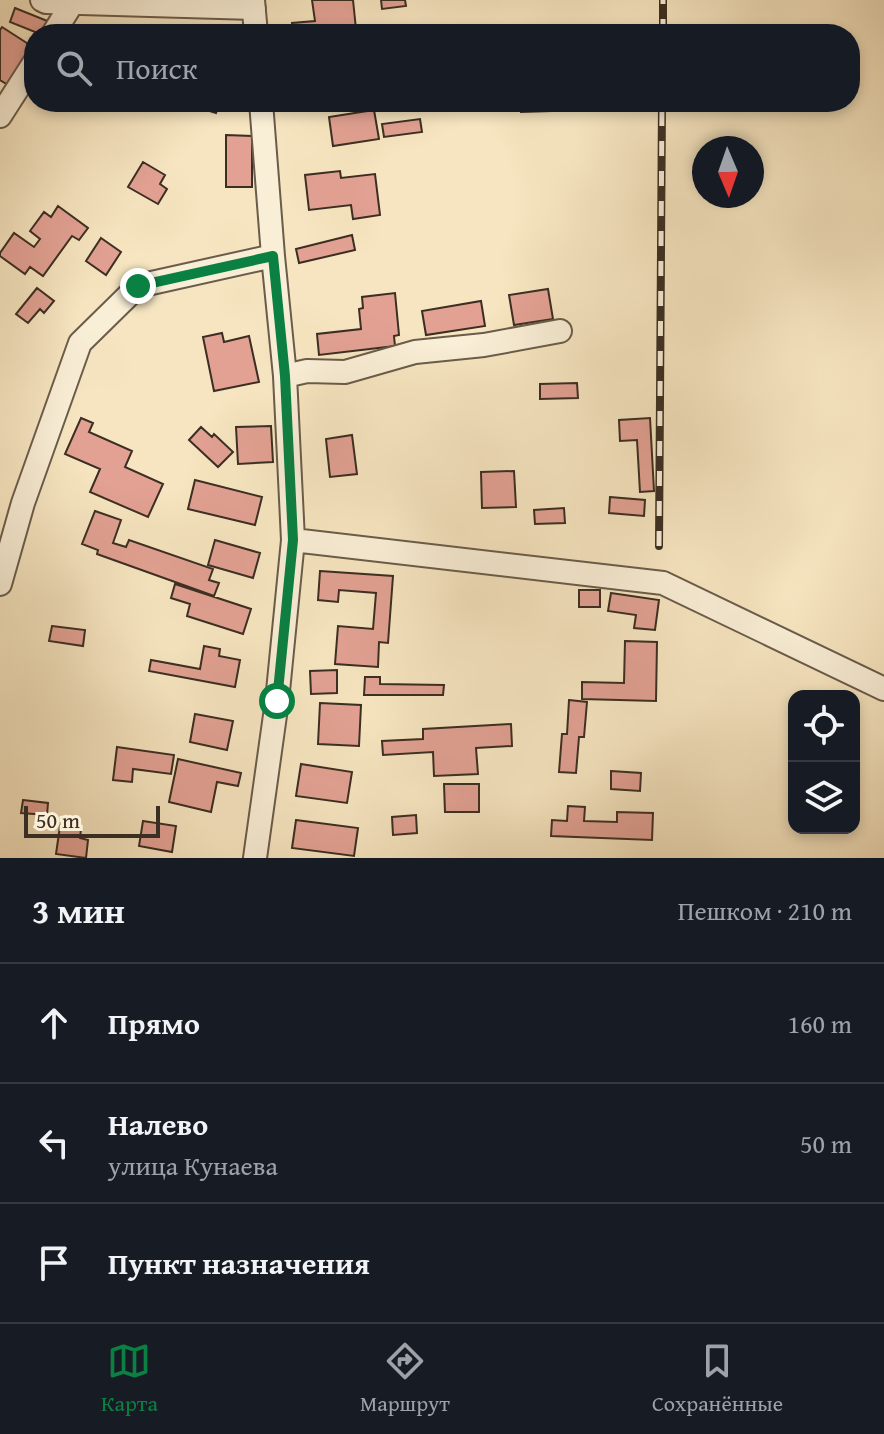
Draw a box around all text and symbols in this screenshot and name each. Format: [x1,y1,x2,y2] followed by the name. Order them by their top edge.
[24,24,860,112] search box
[52,46,96,90] icon: search
[116,46,198,90] text: Поиск
[692,136,764,208] north arrow
[120,268,156,304] route end
[259,683,295,719] route start
[788,690,860,834] map controls
[788,690,860,762] button: locate
[788,762,860,834] button: layers
[24,802,160,838] scale bar
[36,804,80,836] text: 50 m
[32,886,125,935] text: 3 мин
[678,891,852,930] text: Пешком · 210 m
[32,1001,76,1045] icon: ahead
[108,1001,200,1045] text: Прямо
[787,1004,852,1043] text: 160 m
[108,1102,208,1146] text: Налево
[32,1121,76,1165] icon: left
[800,1124,852,1163] text: 50 m
[108,1146,278,1185] text: улица Кунаева
[32,1241,76,1285] icon: arrive
[108,1241,370,1285] text: Пункт назначения
[101,1339,158,1419] tab: Карта
[360,1339,450,1419] tab: Маршрут
[652,1339,783,1419] tab: Сохранённые

